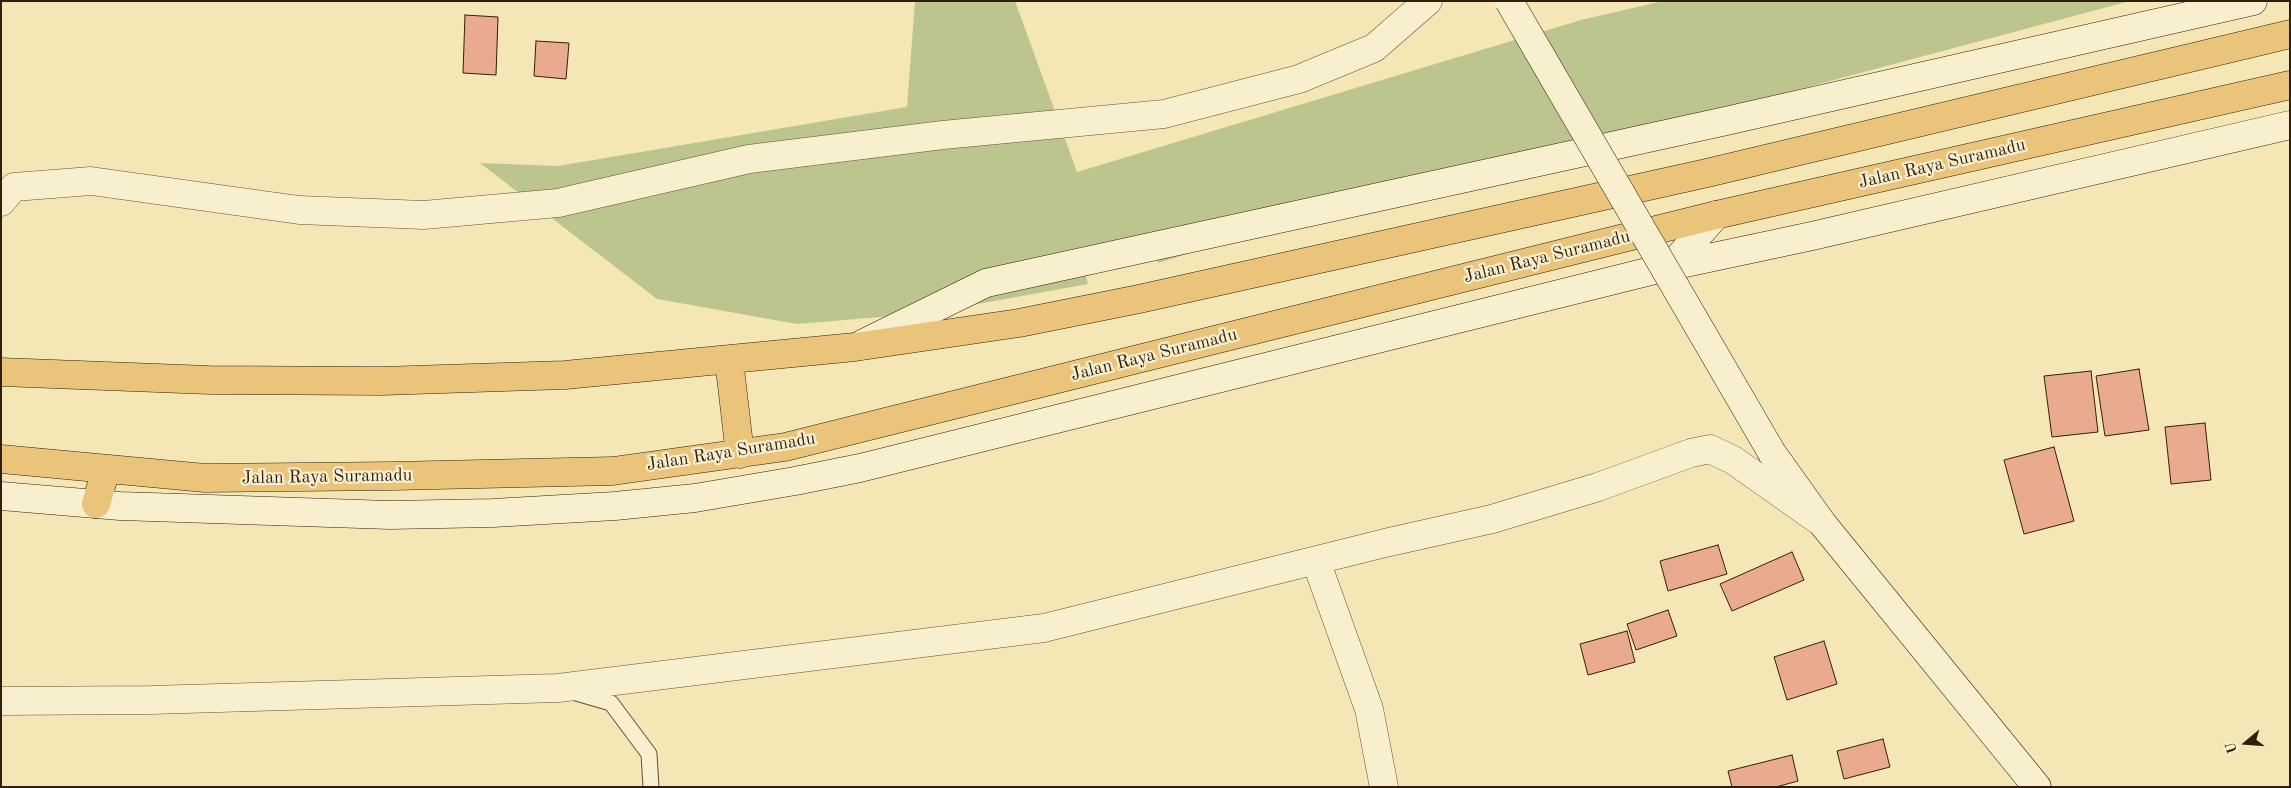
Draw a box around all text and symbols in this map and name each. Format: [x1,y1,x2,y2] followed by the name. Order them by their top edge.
[1856,134,2028,194] street label: Jalan Raya Suramadu
[1462,226,1632,288] street label: Jalan Raya Suramadu
[1069,324,1239,386] street label: Jalan Raya Suramadu
[645,428,817,476] street label: Jalan Raya Suramadu
[241,465,413,489] street label: Jalan Raya Suramadu
[2221,718,2271,768] north arrow
[2223,740,2240,755] text: U

